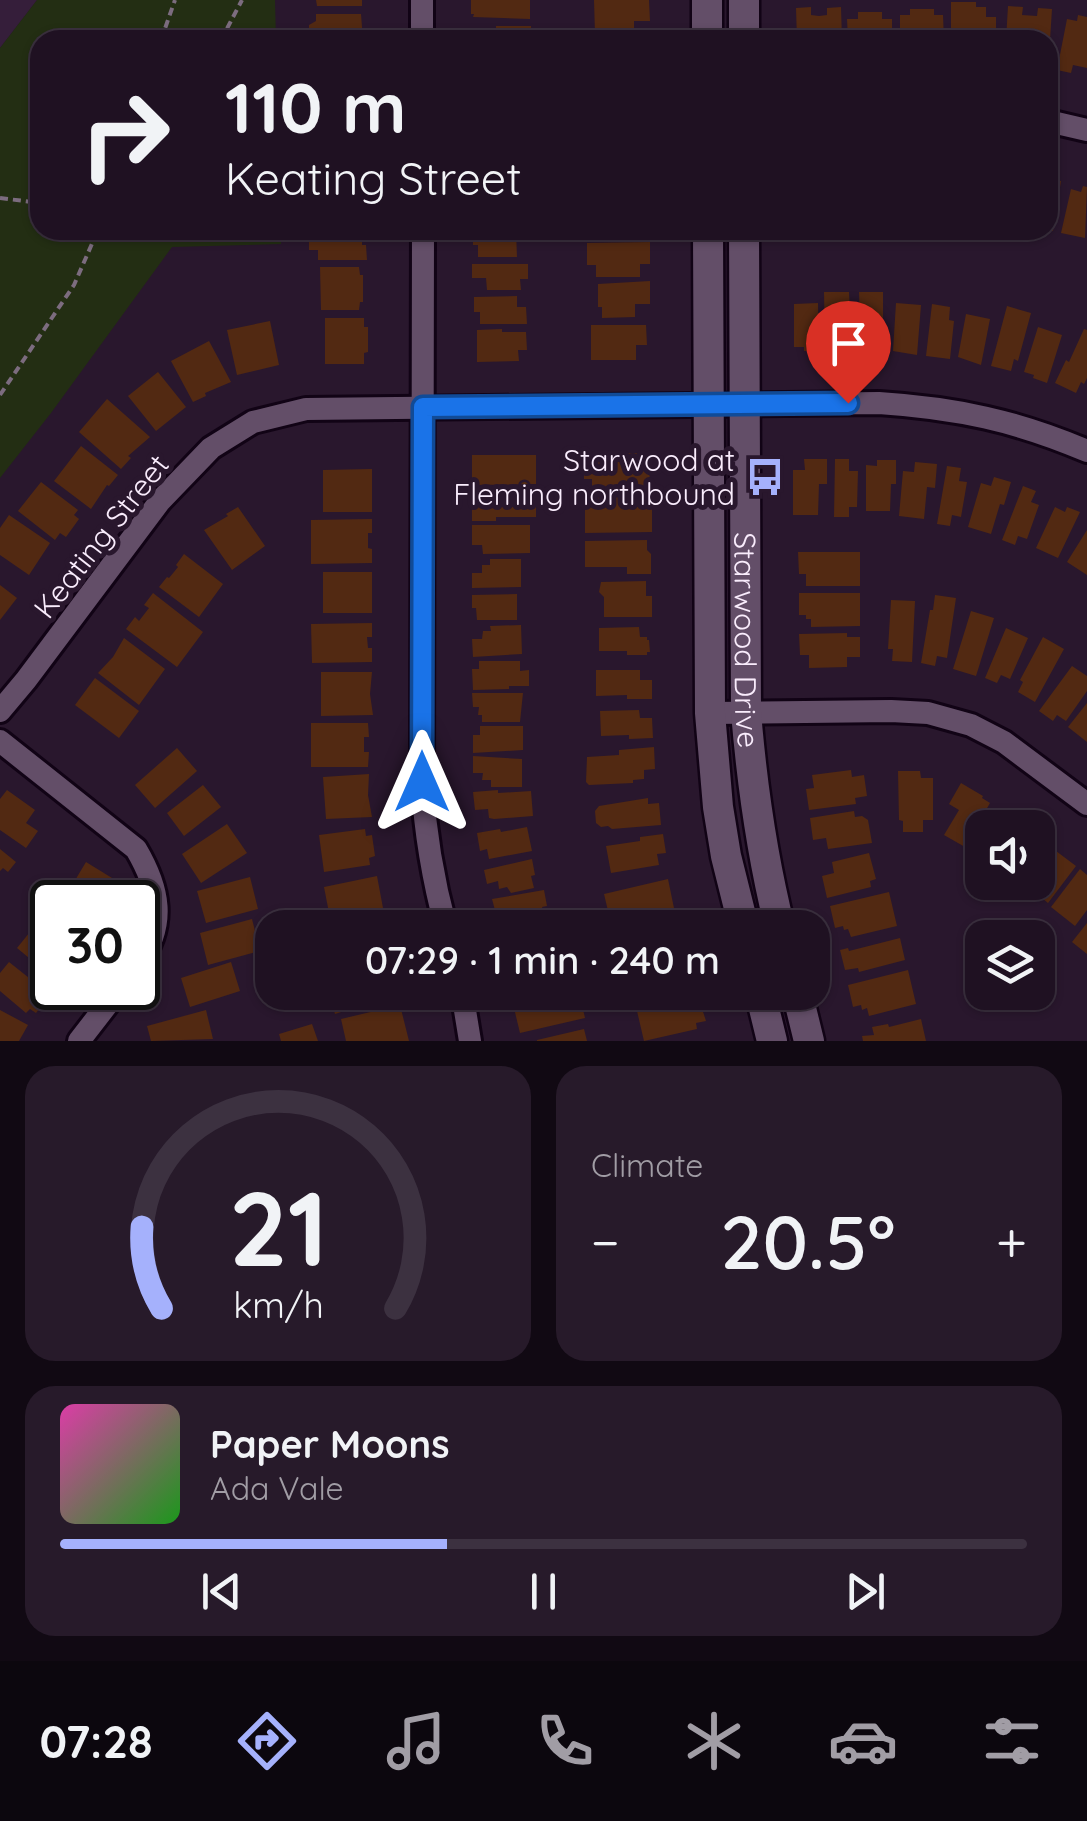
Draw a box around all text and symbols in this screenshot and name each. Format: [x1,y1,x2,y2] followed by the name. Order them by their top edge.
[225,63,407,151] text: 110 m
[60,70,190,200] icon: right
[225,150,522,206] text: Keating Street
[806,301,891,404] pin
[821,316,876,371] icon: arrive
[453,441,735,513] place label: Starwood at Fleming northbound
[25,446,177,626] street label: Keating Street
[744,456,786,498] bus stop icon: Starwood at Fleming northbound
[726,532,768,750] street label: Starwood Drive
[370,730,474,834] position arrow
[965,810,1055,1010] map controls
[965,810,1055,900] button: sound
[30,880,160,1010] speed limit sign: 30
[965,920,1055,1010] button: layers
[365,936,720,984] text: 07:29 · 1 min · 240 m
[591,1145,703,1185] text: Climate
[228,1162,328,1292] text: 21
[720,1194,895,1288] text: 20.5°
[591,1207,620,1276] text: −
[996,1207,1027,1276] text: +
[233,1282,323,1327] text: km/h
[210,1420,450,1468] text: Paper Moons
[210,1468,344,1508] text: Ada Vale
[194,1564,249,1619] icon: previous
[516,1564,571,1619] icon: pause
[838,1564,893,1619] icon: next
[232,1706,302,1776] icon: directions
[381,1706,451,1776] icon: music
[530,1706,600,1776] icon: phone
[679,1706,749,1776] icon: climate
[828,1706,898,1776] icon: car
[977,1706,1047,1776] icon: filters
[40,1713,153,1769] text: 07:28

